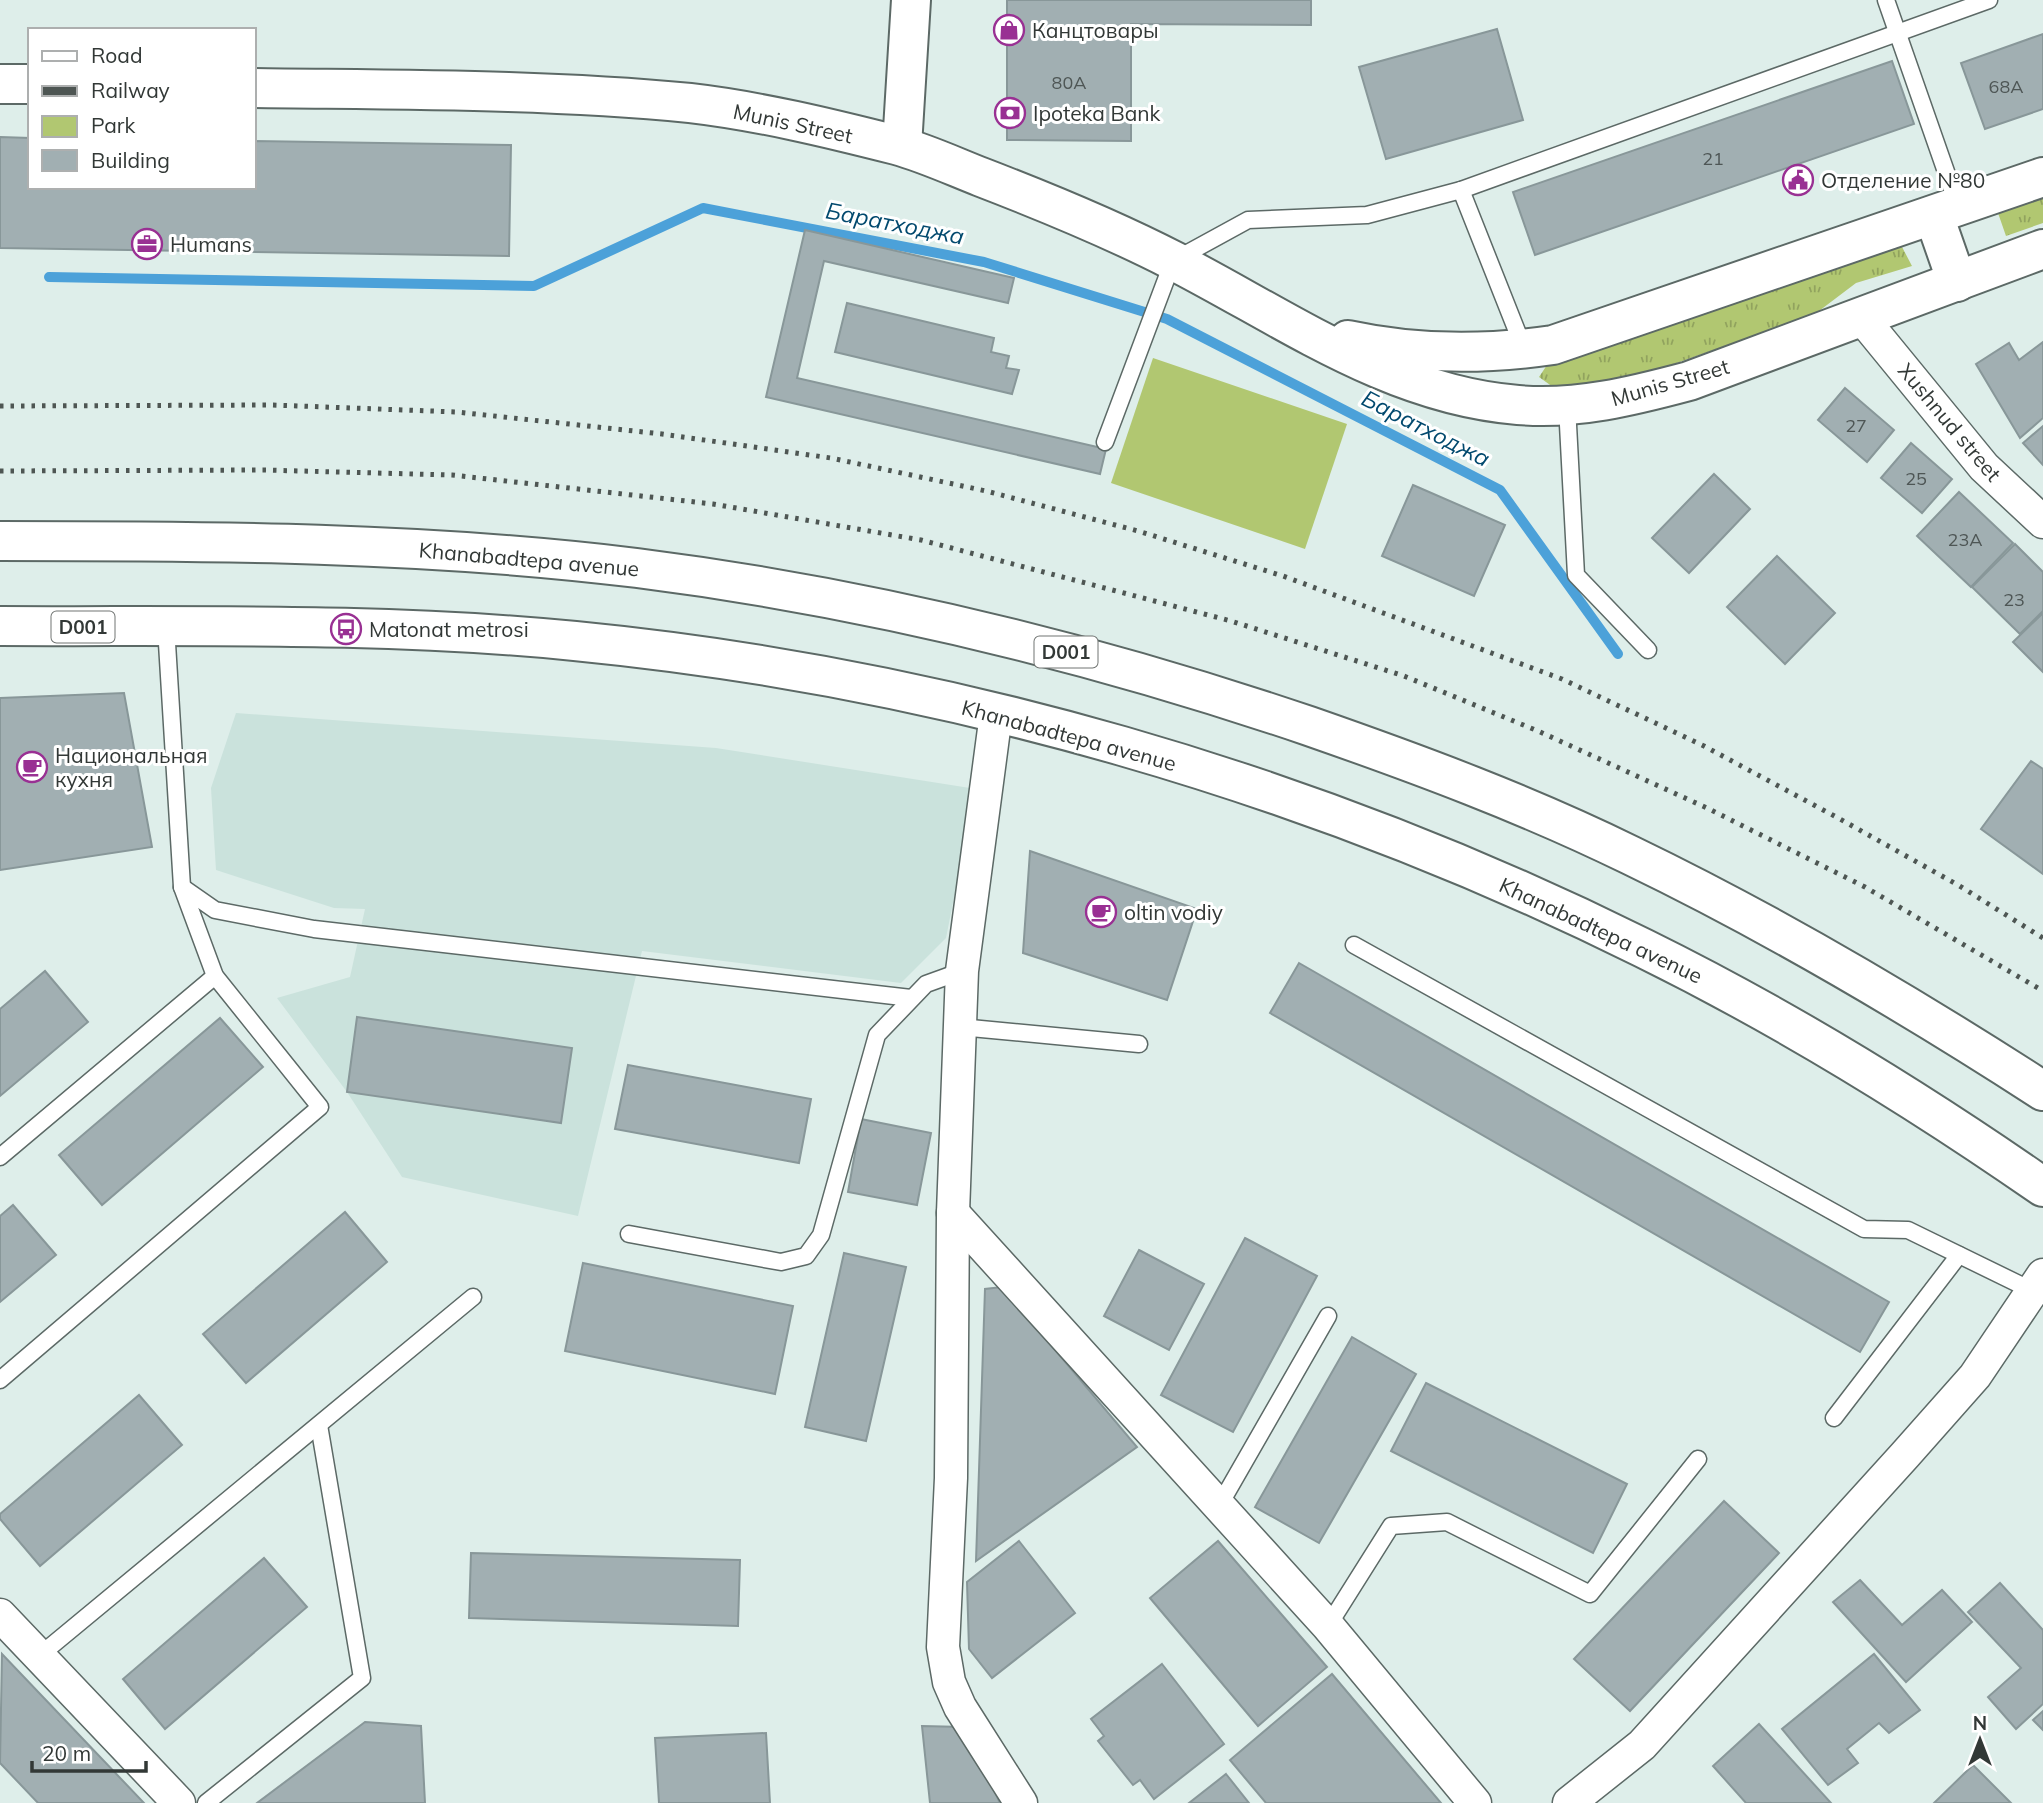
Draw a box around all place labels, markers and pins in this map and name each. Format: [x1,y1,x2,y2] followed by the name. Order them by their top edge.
[992,13,1026,47] shop icon: Канцтовары
[1032,17,1159,43] place label: Канцтовары
[993,96,1027,130] bank icon: Ipoteka Bank
[1033,100,1161,126] place label: Ipoteka Bank
[1781,163,1815,197] public building icon: Отделение №80
[1821,167,1985,193] place label: Отделение №80
[130,227,164,261] office icon: Humans
[170,231,252,257] place label: Humans
[329,612,363,646] bus stop icon: Matonat metrosi
[369,616,529,642] place label: Matonat metrosi
[55,742,208,792] place label: Национальная кухня
[15,750,49,784] cafe icon: Национальная кухня
[1084,895,1118,929] cafe icon: oltin vodiy
[1124,899,1223,925] place label: oltin vodiy

